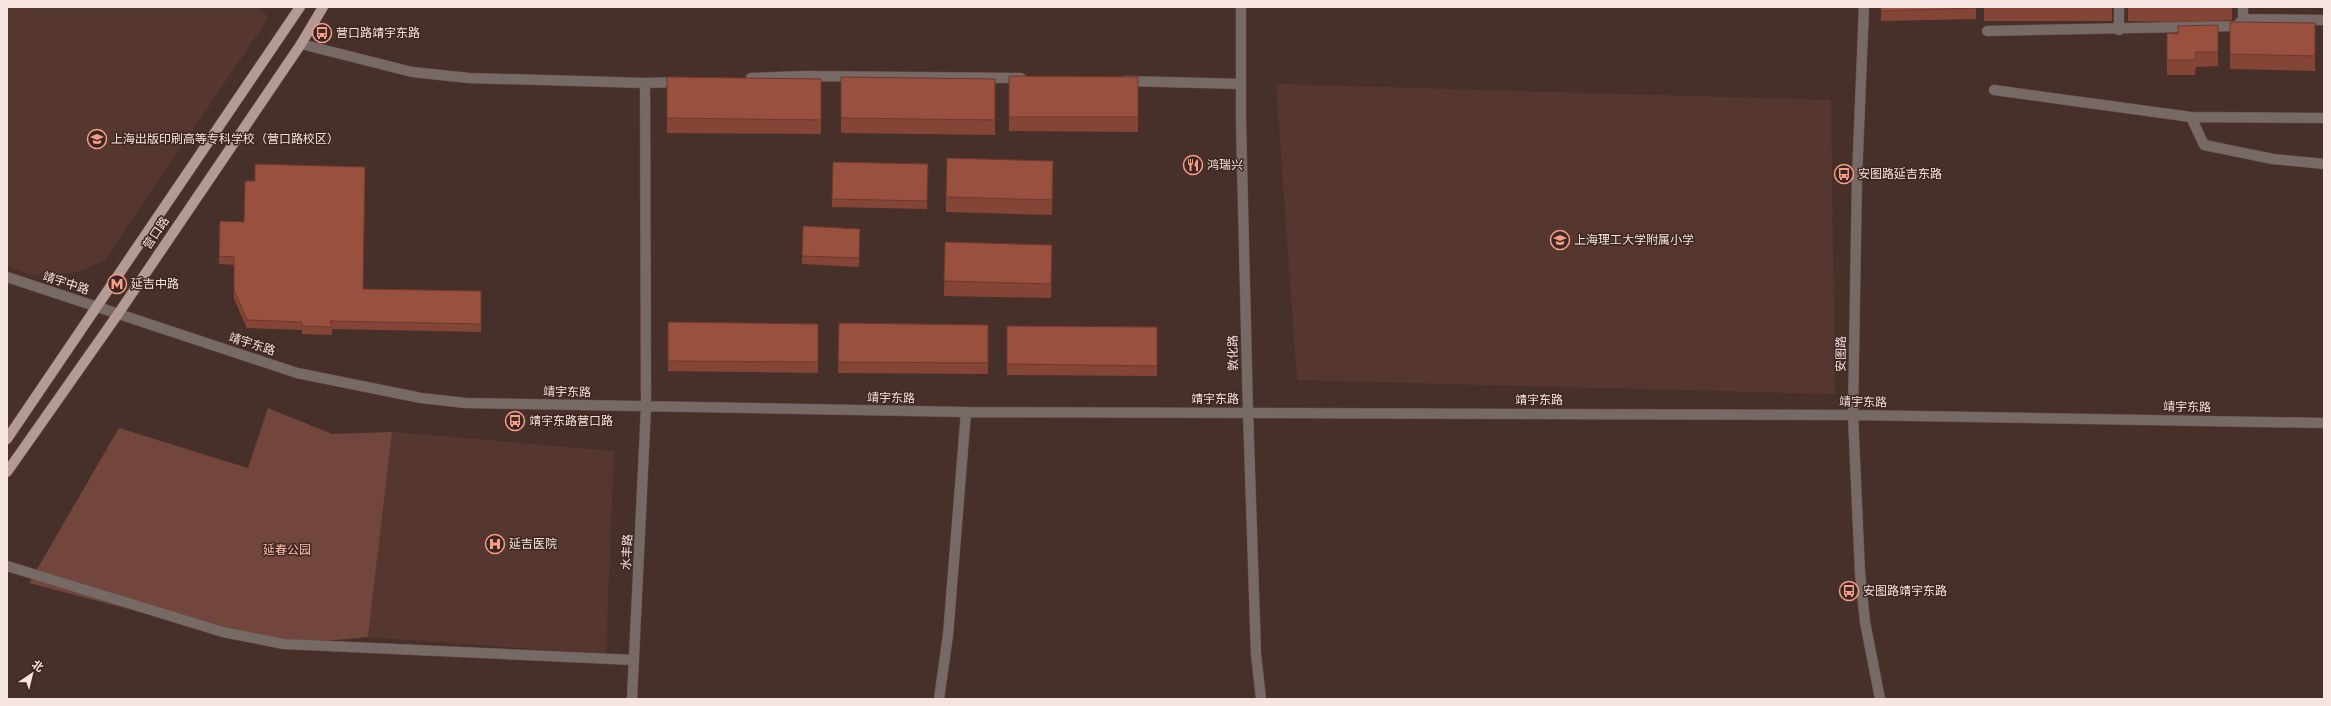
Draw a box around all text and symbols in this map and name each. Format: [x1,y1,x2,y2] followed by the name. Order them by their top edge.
[311,22,333,44] bus stop icon: 营口路靖宇东路
[336,26,420,39] place label: 营口路靖宇东路
[86,128,108,150] school or university icon: 上海出版印刷高等专科学校（营口路校区）
[111,132,339,145] place label: 上海出版印刷高等专科学校（营口路校区）
[1182,154,1204,176] restaurant icon: 鸿瑞兴
[1207,158,1243,171] place label: 鸿瑞兴
[1833,163,1855,185] bus stop icon: 安图路延吉东路
[1858,167,1942,180] place label: 安图路延吉东路
[140,214,171,251] street label: 营口路
[1549,229,1571,251] school or university icon: 上海理工大学附属小学
[1574,233,1694,246] place label: 上海理工大学附属小学
[41,269,91,296] street label: 靖宇中路
[106,273,128,295] metro station icon: 延吉中路
[131,277,179,290] place label: 延吉中路
[227,330,277,357] street label: 靖宇东路
[1226,335,1239,371] street label: 敦化路
[1834,336,1847,372] street label: 安图路
[543,385,591,398] street label: 靖宇东路
[867,391,915,404] street label: 靖宇东路
[1191,392,1239,405] street label: 靖宇东路
[1515,393,1563,406] street label: 靖宇东路
[1839,395,1887,408] street label: 靖宇东路
[2163,400,2211,413] street label: 靖宇东路
[504,410,526,432] bus stop icon: 靖宇东路营口路
[529,414,613,427] place label: 靖宇东路营口路
[484,533,506,555] hospital icon: 延吉医院
[619,534,634,570] street label: 水丰路
[509,537,557,550] place label: 延吉医院
[263,543,311,556] park label: 延春公园
[1838,580,1860,602] bus stop icon: 安图路靖宇东路
[1863,584,1947,597] place label: 安图路靖宇东路
[12,654,52,694] north arrow
[30,658,46,674] text: 北

